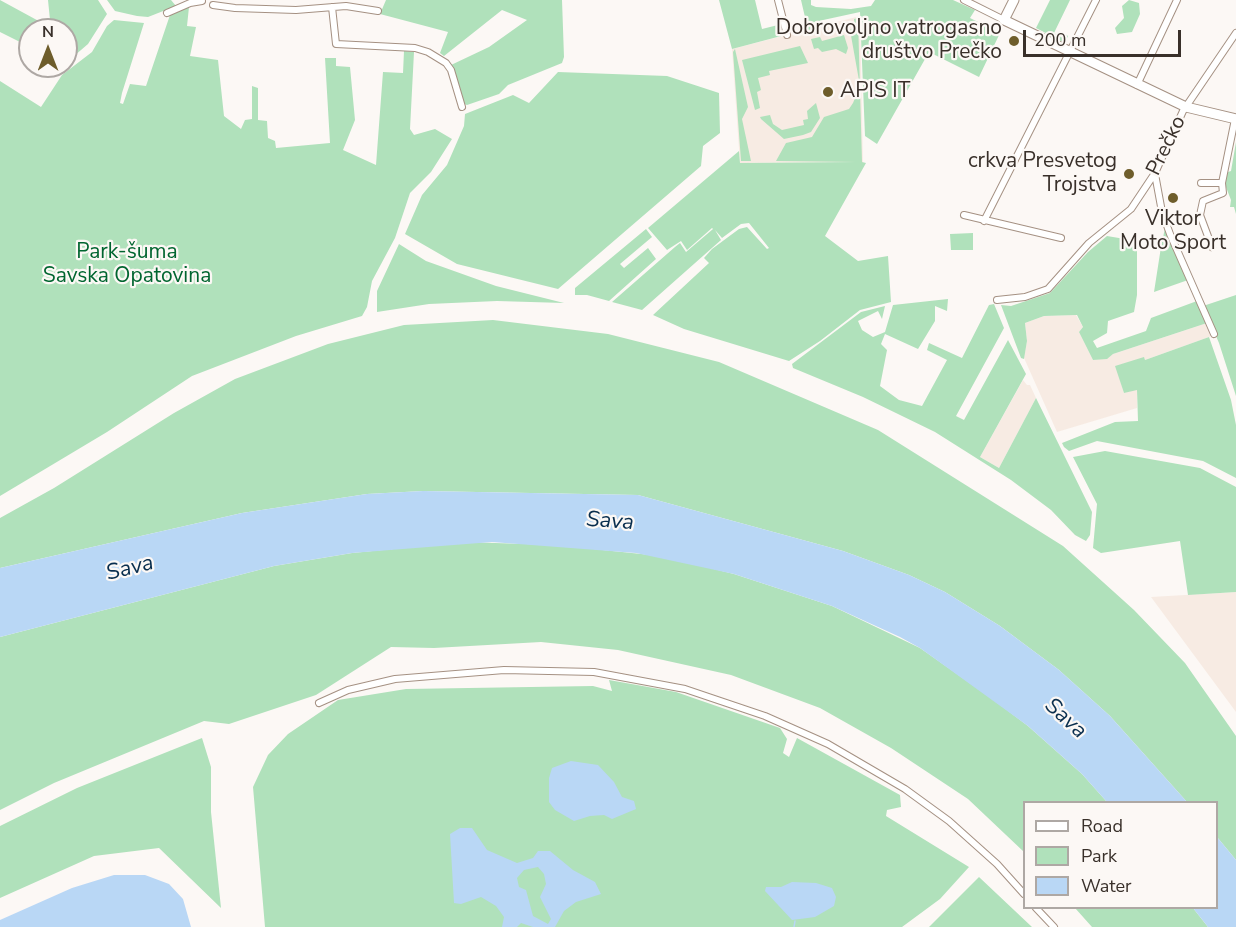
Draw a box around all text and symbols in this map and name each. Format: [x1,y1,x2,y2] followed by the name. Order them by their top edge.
[776,16,1002,66] place label: Dobrovoljno vatrogasno društvo Prečko
[18,18,78,78] north arrow
[1026,18,1184,56] scale bar
[42,21,54,43] text: N
[1034,28,1086,52] text: 200 m
[1007,34,1021,48] marker: Dobrovoljno vatrogasno društvo Prečko
[840,79,910,105] place label: APIS IT
[821,85,835,99] marker: APIS IT
[1142,112,1192,180] street label: Prečko
[968,149,1117,199] place label: crkva Presvetog Trojstva
[1122,167,1136,181] marker: crkva Presvetog Trojstva
[1166,191,1180,205] marker: Viktor Moto Sport
[1120,207,1226,257] place label: Viktor Moto Sport
[43,240,211,290] park label: Park-šuma Savska Opatovina
[585,507,635,537] water label: Sava
[104,550,156,588] water label: Sava
[1038,693,1092,745] water label: Sava
[1023,801,1218,909] legend
[1081,814,1123,838] text: Road
[1081,844,1117,868] text: Park
[1081,874,1132,898] text: Water

